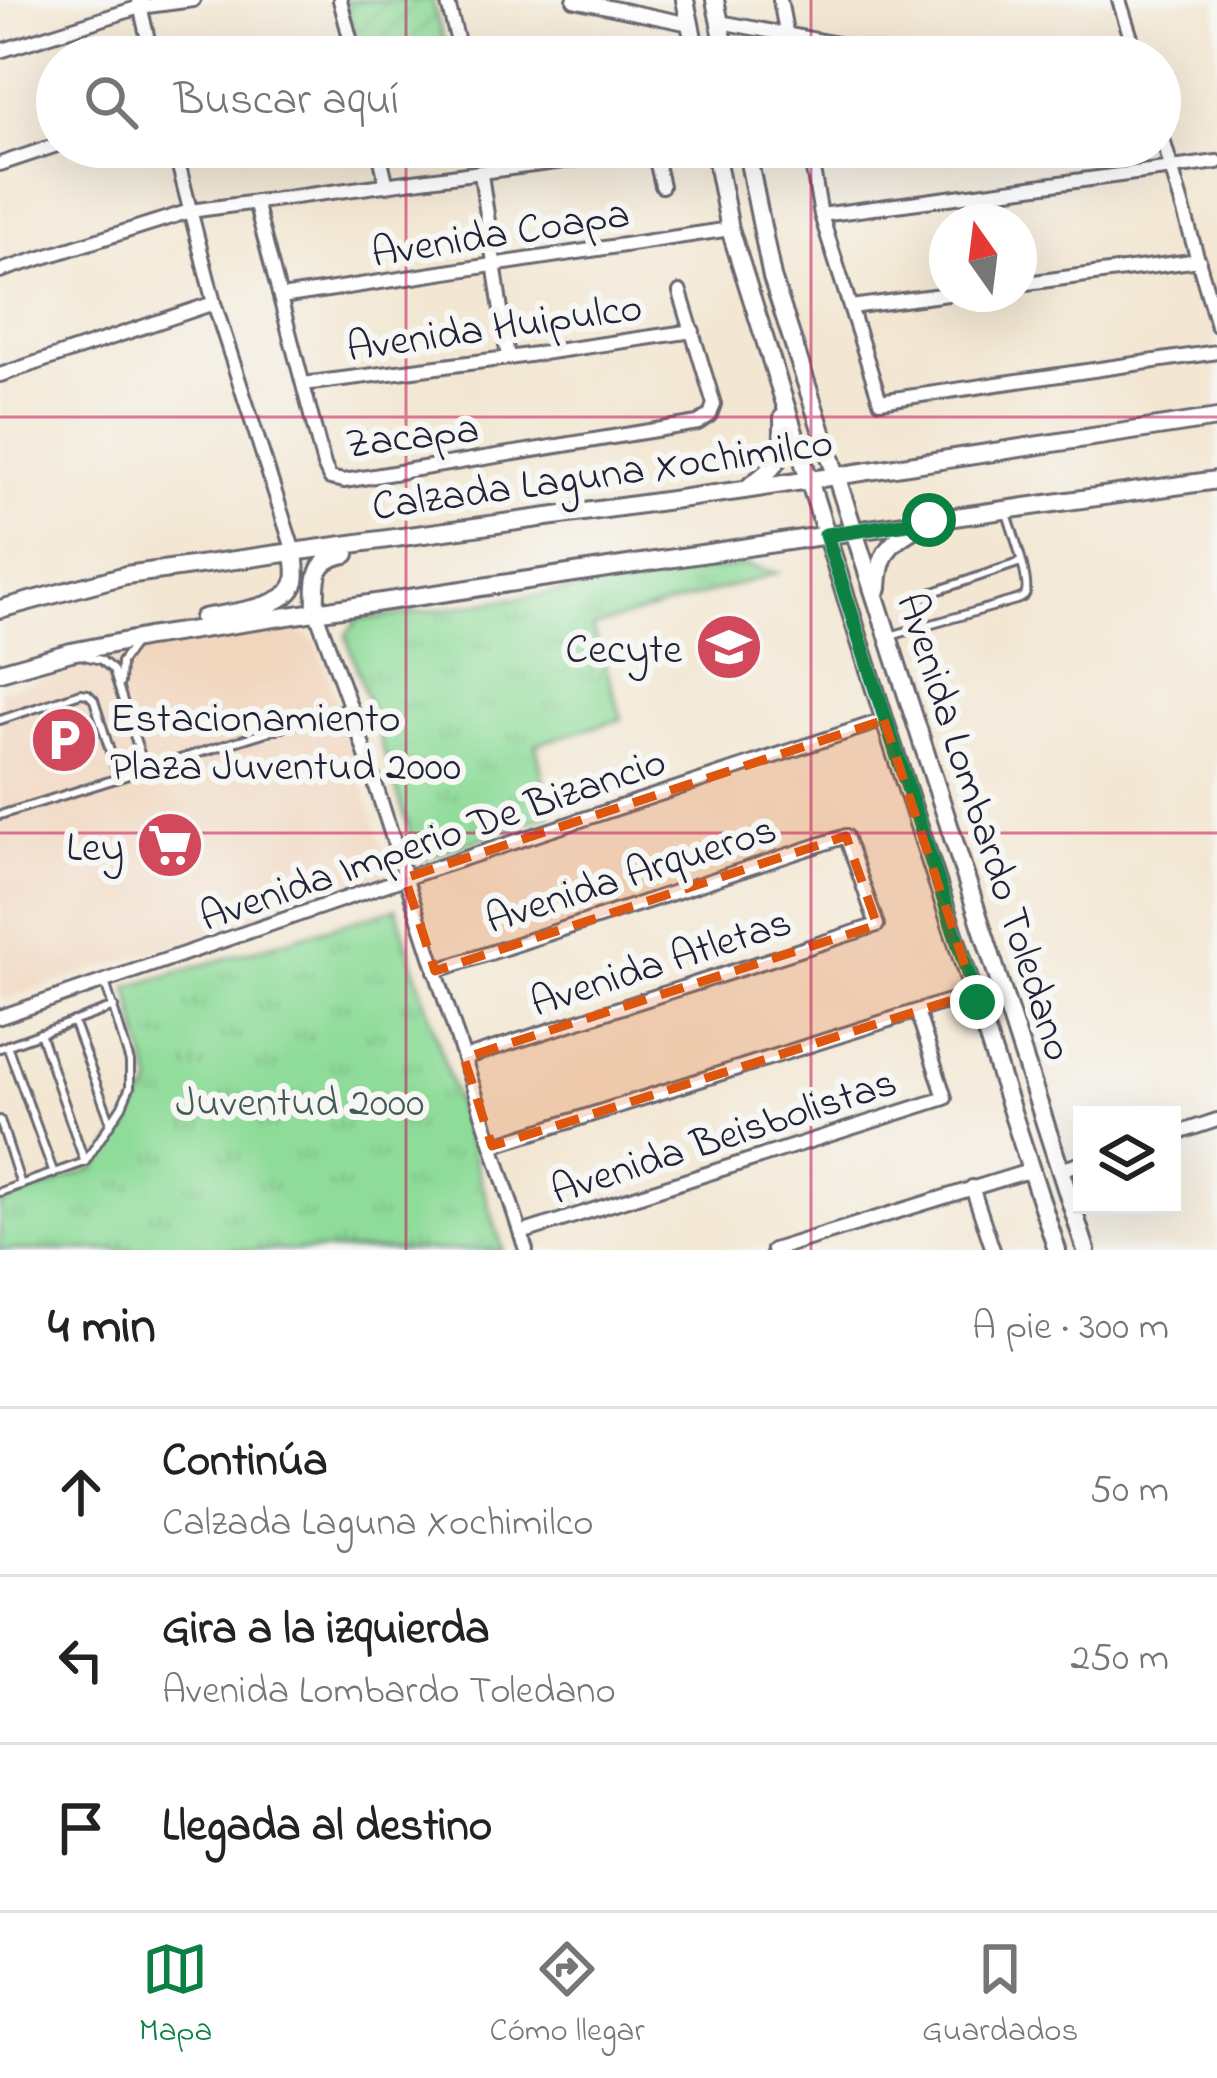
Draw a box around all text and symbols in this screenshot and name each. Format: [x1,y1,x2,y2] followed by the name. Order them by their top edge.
[36,36,1181,168] search box
[78,69,144,135] icon: search
[174,69,399,135] text: Buscar aquí
[367,185,634,286] street label: Avenida Coapa
[929,204,1037,312] north arrow
[343,279,646,380] street label: Avenida Huipulco
[343,400,482,477] street label: Zacapa
[368,414,837,539] street label: Calzada Laguna Xochimilco
[902,493,956,547] route start
[878,586,1087,1069] street label: Avenida Lombardo Toledano
[694,612,764,682] school or university icon: Cecyte
[565,621,682,682] place label: Cecyte
[110,690,461,799] place label: Estacionamiento Plaza Juventud 2000
[29,705,99,775] parking icon: Estacionamiento Plaza Juventud 2000
[192,733,675,950] street label: Avenida Imperio De Bizancio
[478,801,785,952] street label: Avenida Arqueros
[135,810,205,880] supermarket icon: Ley
[66,819,124,880] place label: Ley
[523,893,800,1035] street label: Avenida Atletas
[950,975,1004,1029] route end
[544,1054,905,1223] street label: Avenida Beisbolistas
[176,1074,424,1135] park label: Juventud 2000
[1073,1106,1181,1214] map controls
[1073,1106,1181,1214] button: layers
[48,1291,156,1366] text: 4 min
[972,1300,1169,1357] text: A pie · 300 m
[162,1430,328,1496] text: Continúa
[48,1459,114,1525] icon: ahead
[1090,1463,1169,1520] text: 50 m
[162,1496,593,1553] text: Calzada Laguna Xochimilco
[162,1598,490,1664] text: Gira a la izquierda
[48,1627,114,1693] icon: left
[1070,1631,1169,1688] text: 250 m
[162,1664,616,1721] text: Avenida Lombardo Toledano
[48,1795,114,1861] icon: arrive
[162,1795,492,1861] text: Llegada al destino
[139,1936,212,2056] tab: Mapa
[490,1936,645,2056] tab: Cómo llegar
[922,1936,1078,2056] tab: Guardados

